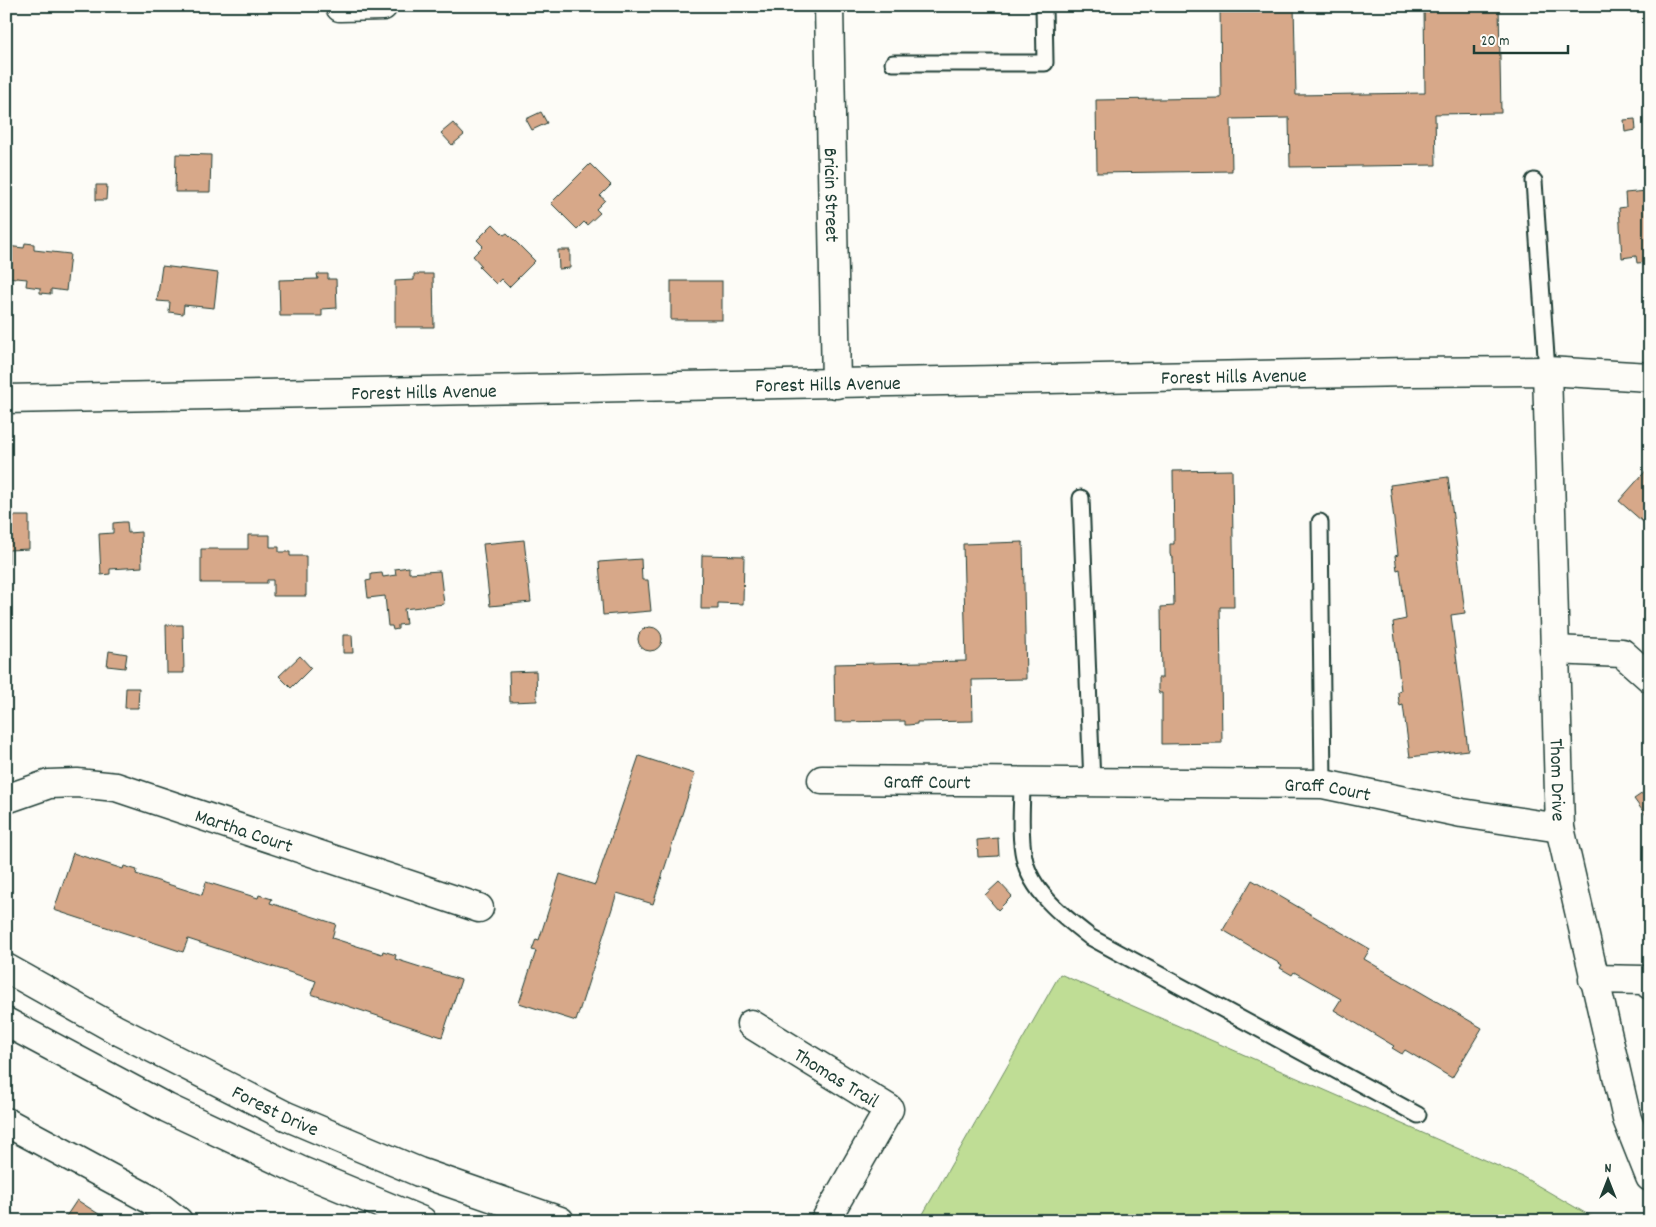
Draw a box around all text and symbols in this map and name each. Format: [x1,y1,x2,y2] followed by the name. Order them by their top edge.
[1474,22,1567,54] scale bar
[1481,31,1509,53] text: 20 m
[815,147,844,243] street label: Bricin Street
[1161,363,1307,394] street label: Forest Hills Avenue
[755,371,901,402] street label: Forest Hills Avenue
[351,379,497,409] street label: Forest Hills Avenue
[1540,738,1571,822] street label: Thom Drive
[883,769,971,798] street label: Graff Court
[1284,773,1373,811] street label: Graff Court
[191,803,296,862] street label: Martha Court
[787,1043,884,1117] street label: Thomas Trail
[226,1080,322,1145] street label: Forest Drive
[1584,1154,1634,1204] north arrow
[1605,1159,1612,1179] text: N

